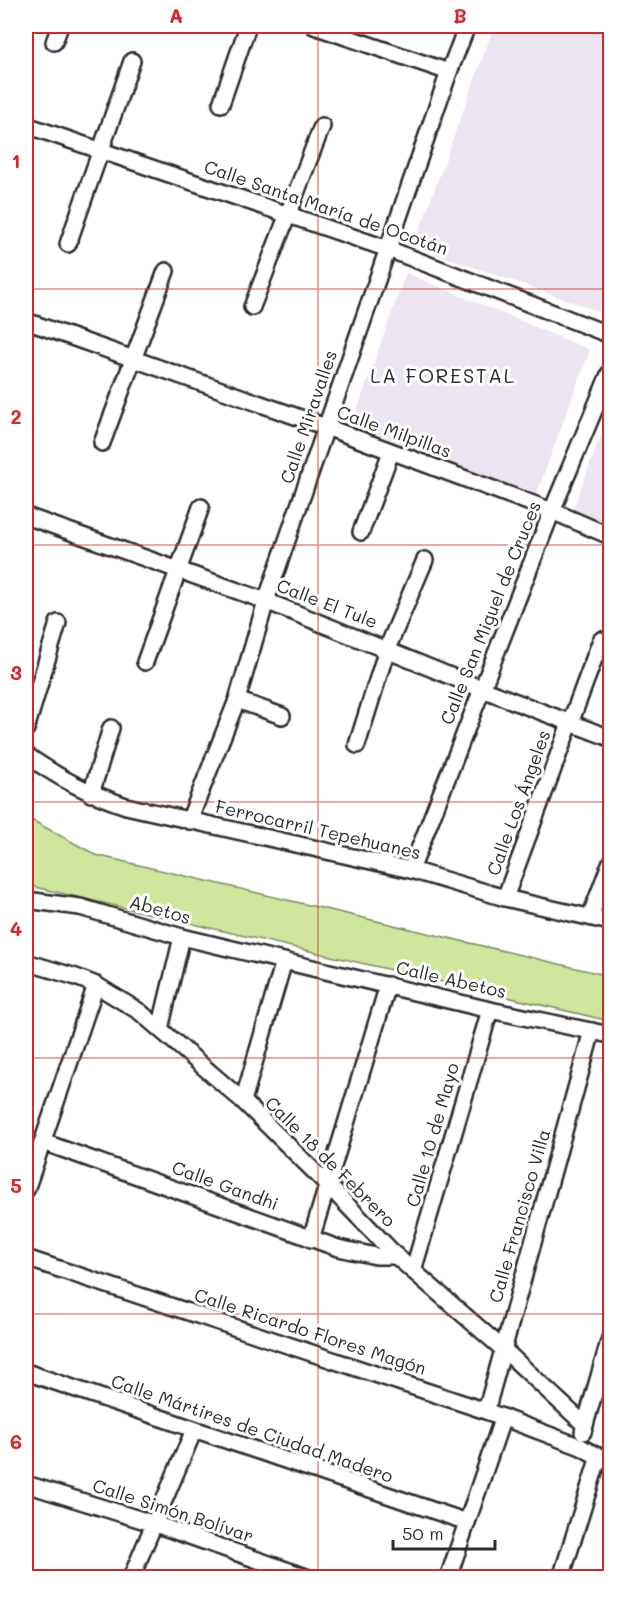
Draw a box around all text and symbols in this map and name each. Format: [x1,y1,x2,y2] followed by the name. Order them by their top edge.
[169,2,183,28] text: A
[453,2,467,28] text: B
[12,147,20,173] text: 1
[201,154,451,260] street label: Calle Santa María de Ocotán
[274,347,342,487] street label: Calle Miravalles
[370,362,516,388] district label: LA FORESTAL
[334,399,455,463] street label: Calle Milpillas
[10,403,22,429] text: 2
[434,497,546,728] street label: Calle San Miguel de Cruces
[274,573,381,633] street label: Calle El Tule
[10,659,22,685] text: 3
[481,727,556,879] street label: Calle Los Ángeles
[213,794,423,864] street label: Ferrocarril Tepehuanes
[127,889,194,929] street label: Abetos
[10,915,23,941] text: 4
[394,955,509,1003] street label: Calle Abetos
[400,1060,464,1210] street label: Calle 10 de Mayo
[260,1091,401,1232] street label: Calle 18 de Febrero
[483,1126,555,1305] street label: Calle Francisco Villa
[169,1155,282,1215] street label: Calle Gandhi
[10,1172,22,1198] text: 5
[191,1282,429,1380] street label: Calle Ricardo Flores Magón
[108,1368,397,1488] street label: Calle Mártires de Ciudad Madero
[10,1428,22,1454] text: 6
[90,1473,257,1547] street label: Calle Simón Bolívar
[393,1513,495,1551] scale bar
[402,1521,444,1545] text: 50 m

